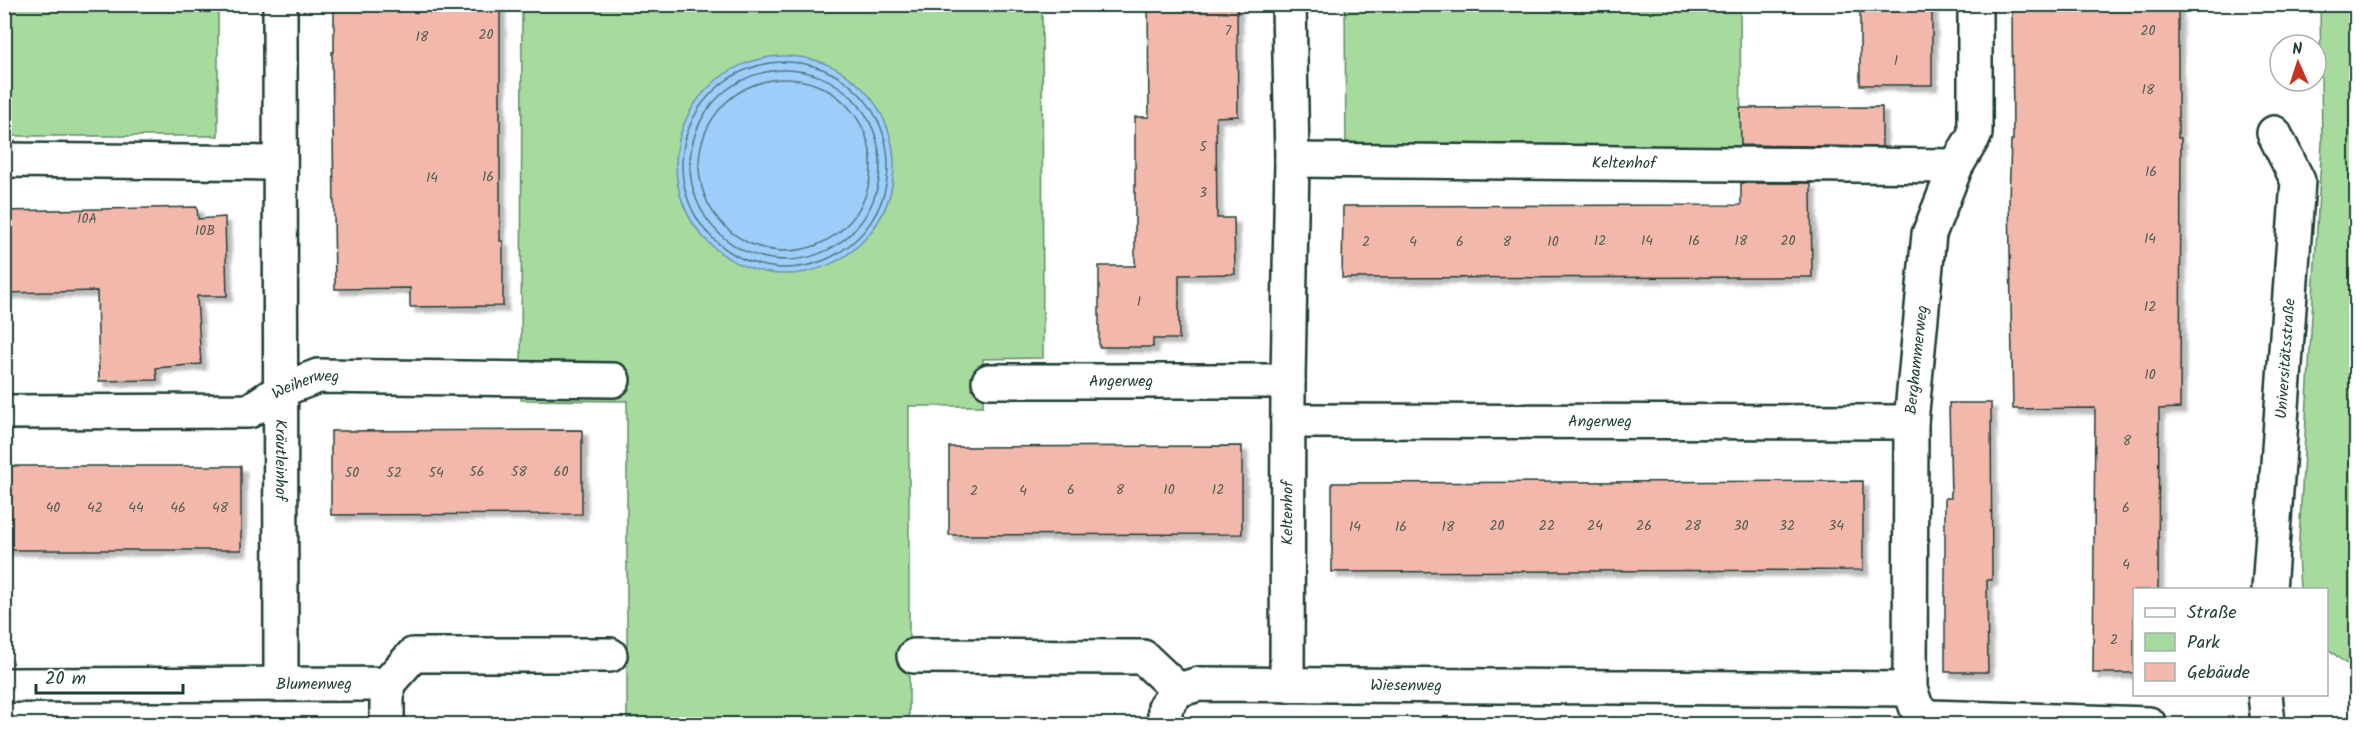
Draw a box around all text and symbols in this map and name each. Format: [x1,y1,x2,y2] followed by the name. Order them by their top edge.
[1225,20,1232,42] house number: 7
[2140,20,2156,42] house number: 20
[478,24,494,46] house number: 20
[416,26,429,48] house number: 18
[2268,33,2328,93] north arrow
[2292,37,2303,62] text: N
[1894,50,1898,72] house number: 1
[2142,79,2155,101] house number: 18
[1199,136,1208,158] house number: 5
[1592,150,1658,176] street label: Keltenhof
[2145,161,2157,183] house number: 16
[482,166,494,188] house number: 16
[426,167,438,189] house number: 14
[1199,182,1207,204] house number: 3
[77,208,97,230] house number: 10A
[195,220,215,242] house number: 10B
[2144,228,2156,250] house number: 14
[1594,230,1606,252] house number: 12
[1641,230,1653,252] house number: 14
[1688,230,1700,252] house number: 16
[1735,230,1748,252] house number: 18
[1780,230,1796,252] house number: 20
[1362,231,1370,253] house number: 2
[1409,231,1417,253] house number: 4
[1456,231,1464,253] house number: 6
[1503,231,1512,253] house number: 8
[1547,231,1559,253] house number: 10
[1137,291,1141,313] house number: 1
[2144,296,2156,318] house number: 12
[2269,297,2302,420] street label: Universitätsstraße
[1899,304,1935,416] street label: Berghammerweg
[266,363,339,406] street label: Weiherweg
[2144,364,2156,386] house number: 10
[1089,369,1153,394] street label: Angerweg
[1568,409,1632,434] street label: Angerweg
[268,419,293,503] street label: Kräutleinhof
[2123,430,2132,452] house number: 8
[469,461,485,483] house number: 56
[511,461,528,483] house number: 58
[554,461,568,483] house number: 60
[345,462,359,484] house number: 50
[386,462,402,484] house number: 52
[428,462,444,484] house number: 54
[1067,479,1075,501] house number: 6
[1116,479,1125,501] house number: 8
[1163,479,1175,501] house number: 10
[1212,479,1224,501] house number: 12
[1275,479,1300,545] street label: Keltenhof
[970,480,978,502] house number: 2
[1019,480,1027,502] house number: 4
[46,497,60,519] house number: 40
[87,497,103,519] house number: 42
[128,497,144,519] house number: 44
[170,497,186,519] house number: 46
[212,497,229,519] house number: 48
[2122,497,2130,519] house number: 6
[1489,515,1505,537] house number: 20
[1539,515,1555,537] house number: 22
[1587,515,1603,537] house number: 24
[1636,515,1652,537] house number: 26
[1685,515,1702,537] house number: 28
[1734,515,1749,537] house number: 30
[1779,515,1795,537] house number: 32
[1828,515,1844,537] house number: 34
[1349,516,1361,538] house number: 14
[1395,516,1407,538] house number: 16
[1442,516,1455,538] house number: 18
[2122,554,2130,576] house number: 4
[2133,588,2328,696] legend
[2187,599,2237,628] text: Straße
[2110,629,2118,651] house number: 2
[2187,629,2220,658] text: Park
[36,657,183,695] scale bar
[2187,659,2250,688] text: Gebäude
[45,665,86,694] text: 20 m
[276,672,352,697] street label: Blumenweg
[1370,673,1442,698] street label: Wiesenweg

